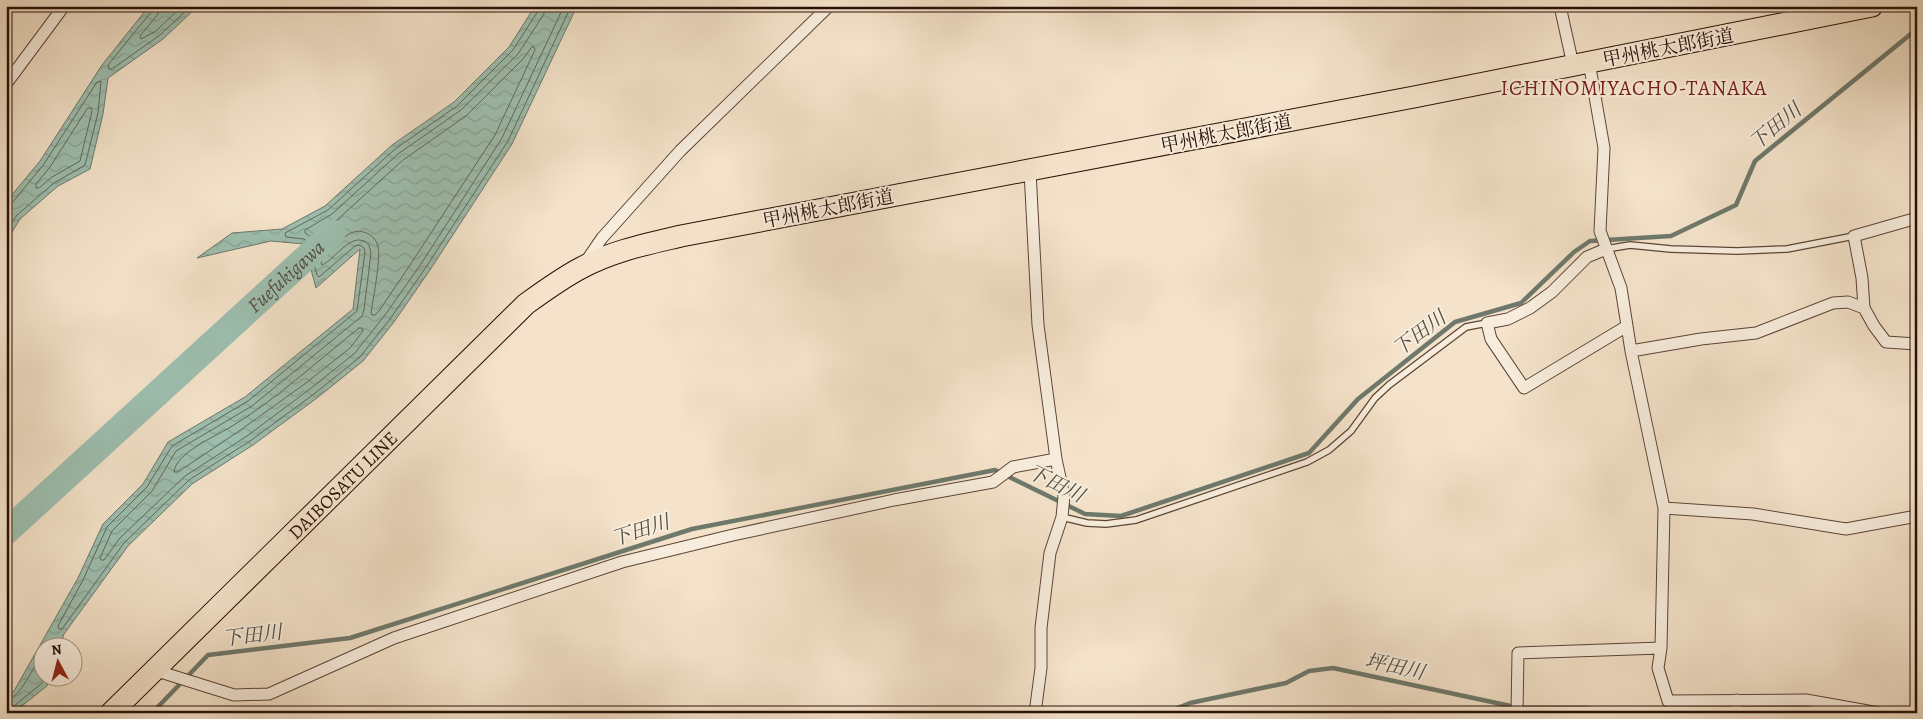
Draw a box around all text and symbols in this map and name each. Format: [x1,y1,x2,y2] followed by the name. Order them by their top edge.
[1600,23,1736,73] street label: 甲州桃太郎街道
[1500,74,1768,102] district label: ICHINOMIYACHO-TANAKA
[1744,95,1809,156] water label: 下田川
[1158,109,1294,159] street label: 甲州桃太郎街道
[760,184,896,234] street label: 甲州桃太郎街道
[242,234,330,319] water label: Fuefukigawa
[1387,303,1453,362] water label: 下田川
[283,426,404,546] street label: DAIBOSATU LINE
[1023,458,1090,510] water label: 下田川
[607,508,675,553] water label: 下田川
[221,618,285,653] water label: 下田川
[32,636,82,686] north arrow
[50,640,63,660] text: N
[1363,647,1429,686] water label: 坪田川

